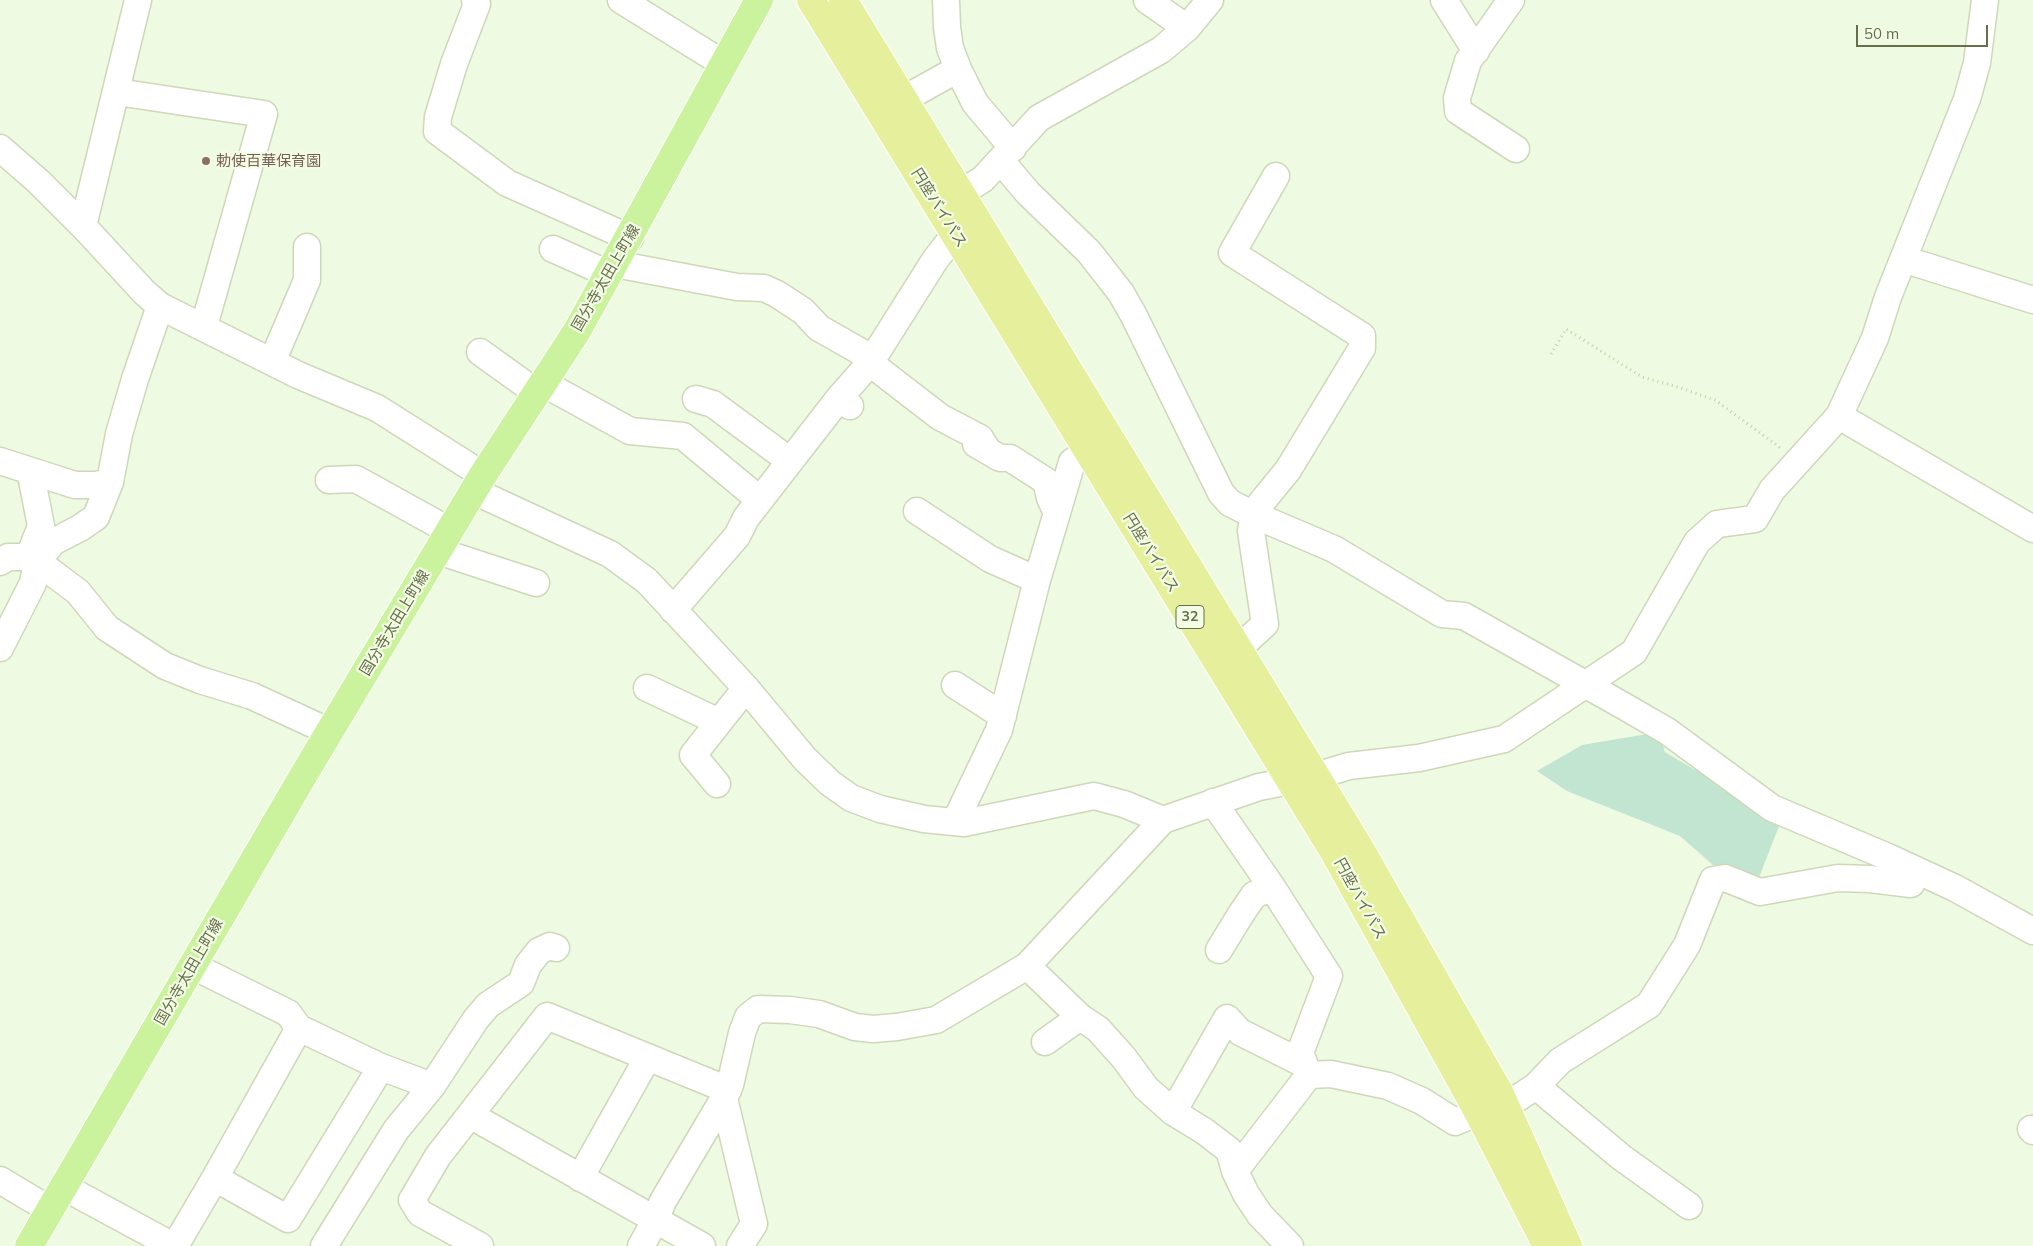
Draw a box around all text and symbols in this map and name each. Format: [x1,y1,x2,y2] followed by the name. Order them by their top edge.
[1858,15,1990,47] scale bar
[1864,24,1899,43] text: 50 m
[216,152,321,170] place label: 勅使百華保育園
[200,155,212,167] marker: 勅使百華保育園
[908,165,970,251] street label: 円座バイパス
[568,222,644,334] street label: 国分寺太田上町線
[1120,510,1182,596] street label: 円座バイパス
[356,567,434,679] street label: 国分寺太田上町線
[1176,606,1204,628] road number: 32
[1330,855,1390,943] street label: 円座バイパス
[151,916,227,1028] street label: 国分寺太田上町線

